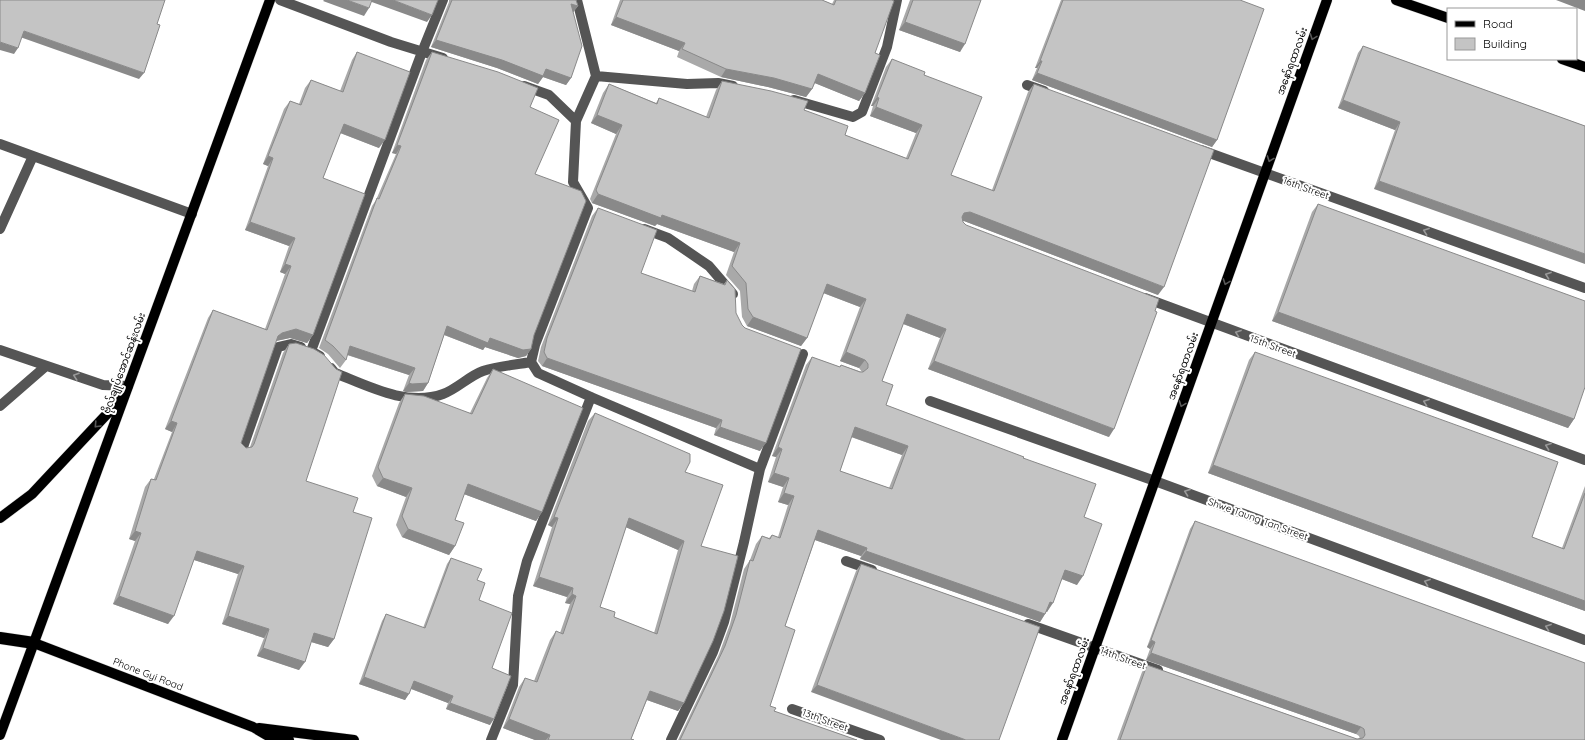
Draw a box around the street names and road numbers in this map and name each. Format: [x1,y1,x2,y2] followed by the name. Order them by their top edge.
[1273,25,1312,97] street label: အနော်ရထာလမ်း
[1281,174,1331,203] street label: 16th Street
[99,310,150,416] street label: ဗိုလ်ချုပ်အောင်ဆန်းလမ်း
[1164,330,1203,402] street label: အနော်ရထာလမ်း
[1248,332,1298,361] street label: 15th Street
[1206,495,1310,543] street label: Shwe Taung Tan Street
[1055,635,1094,707] street label: အနော်ရထာလမ်း
[1098,644,1148,673] street label: 14th Street
[111,655,185,693] street label: Phone Gyi Road
[800,706,850,735] street label: 13th Street

